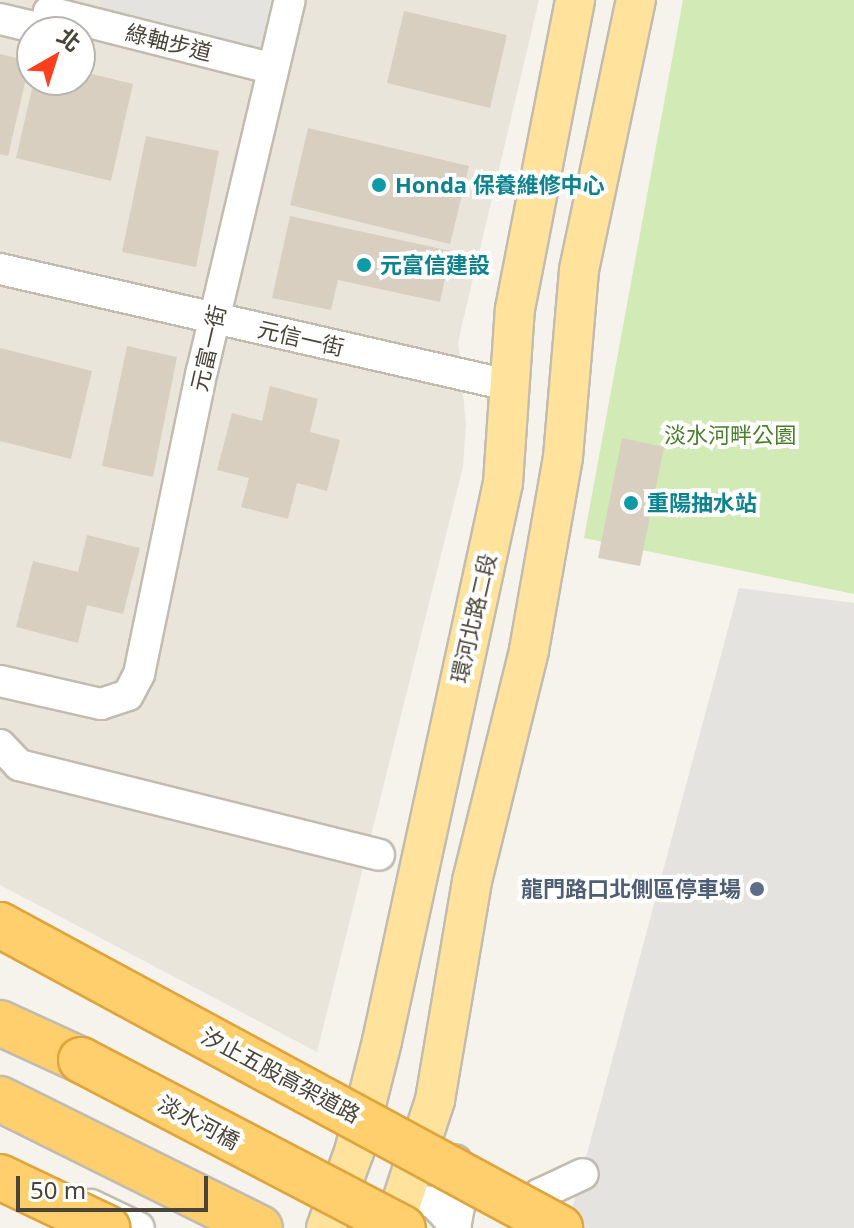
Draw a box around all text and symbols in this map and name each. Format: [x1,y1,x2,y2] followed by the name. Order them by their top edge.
[16,16,96,96] north arrow
[123,19,215,65] street label: 綠軸步道
[52,20,88,57] text: 北
[395,172,605,198] place label: Honda 保養維修中心
[370,176,388,194] marker: Honda 保養維修中心
[380,252,490,278] place label: 元富信建設
[355,256,373,274] marker: 元富信建設
[185,302,231,394] street label: 元富一街
[255,315,347,361] street label: 元信一街
[664,422,796,448] park label: 淡水河畔公園
[647,490,757,516] place label: 重陽抽水站
[622,494,640,512] marker: 重陽抽水站
[445,551,501,685] street label: 環河北路二段
[521,876,741,902] place label: 龍門路口北側區停車場
[748,880,766,898] marker: 龍門路口北側區停車場
[197,1022,365,1128] street label: 汐止五股高架道路
[154,1090,244,1154] street label: 淡水河橋
[20,1160,212,1210] scale bar
[30,1173,86,1206] text: 50 m

